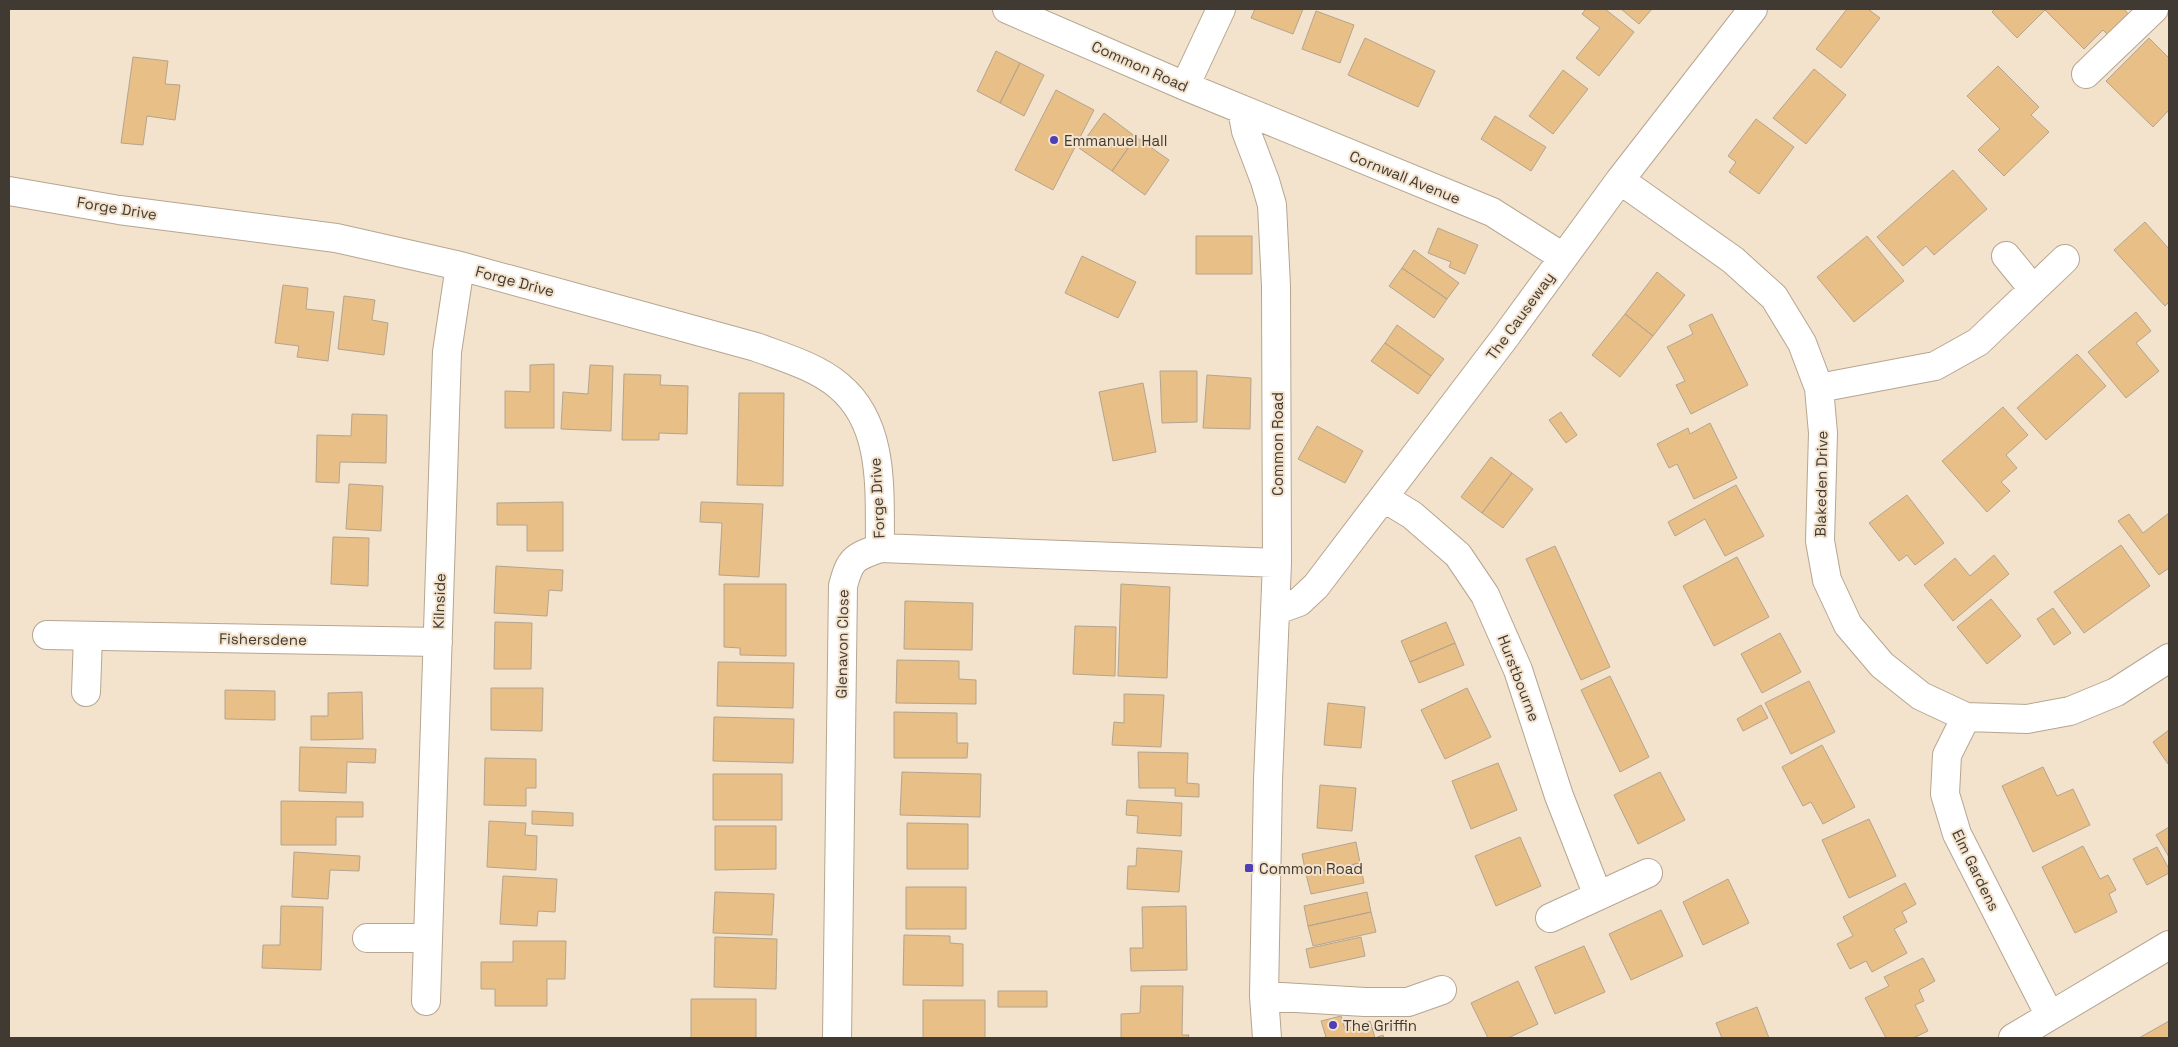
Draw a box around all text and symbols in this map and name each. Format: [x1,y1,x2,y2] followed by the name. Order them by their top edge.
[1089,36,1191,96] street label: Common Road
[1064,131,1167,150] place label: Emmanuel Hall
[1048,134,1060,146] marker: Emmanuel Hall
[1347,146,1463,208] street label: Cornwall Avenue
[76,192,159,224] street label: Forge Drive
[473,261,557,301] street label: Forge Drive
[1482,268,1558,364] street label: The Causeway
[1268,392,1287,496] street label: Common Road
[1811,431,1831,537] street label: Blakeden Drive
[865,457,889,539] street label: Forge Drive
[429,573,449,629] street label: Kilnside
[832,589,852,699] street label: Glenavon Close
[219,629,307,649] street label: Fishersdene
[1494,632,1544,724] street label: Hurstbourne
[1948,826,2004,914] street label: Elm Gardens
[1259,859,1363,878] place label: Common Road
[1243,862,1255,874] marker: Common Road
[1343,1016,1417,1035] place label: The Griffin
[1327,1019,1339,1031] marker: The Griffin

